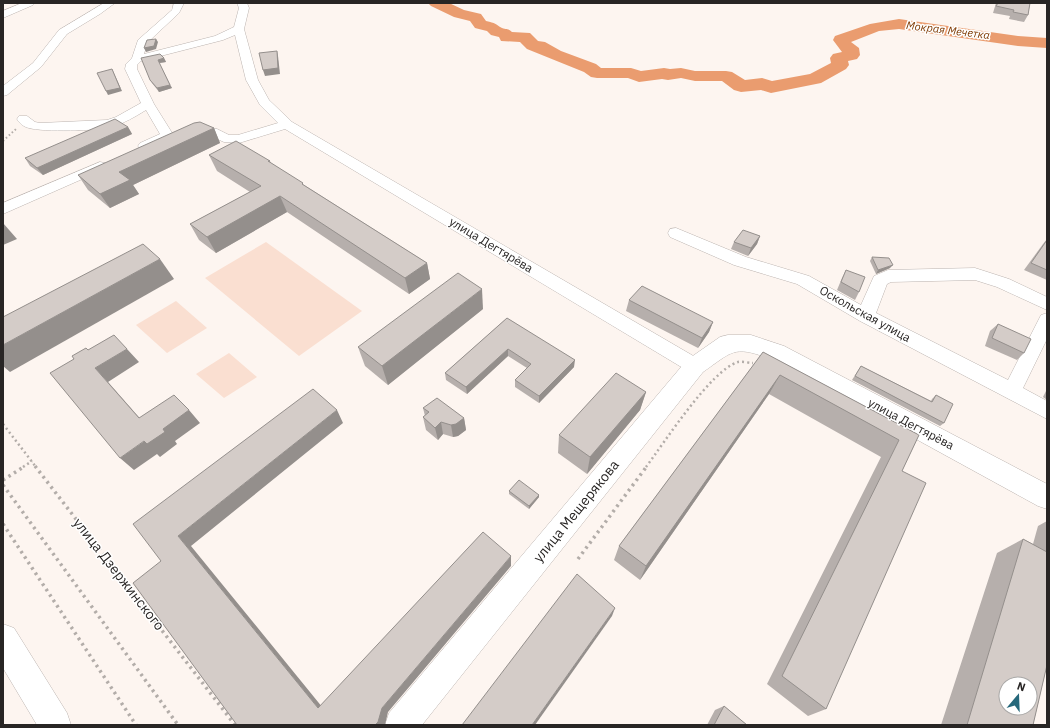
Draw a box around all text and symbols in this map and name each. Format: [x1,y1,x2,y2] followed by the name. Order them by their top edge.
[905,18,991,42] water label: Мокрая Мечетка
[447,214,536,276] street label: улица Дегтярёва
[817,282,914,345] street label: Оскольская улица
[866,395,957,453] street label: улица Дегтярёва
[529,456,623,566] street label: улица Мещерякова
[69,514,169,634] street label: улица Дзержинского
[998,676,1038,716] north arrow
[1015,679,1027,694] text: N

